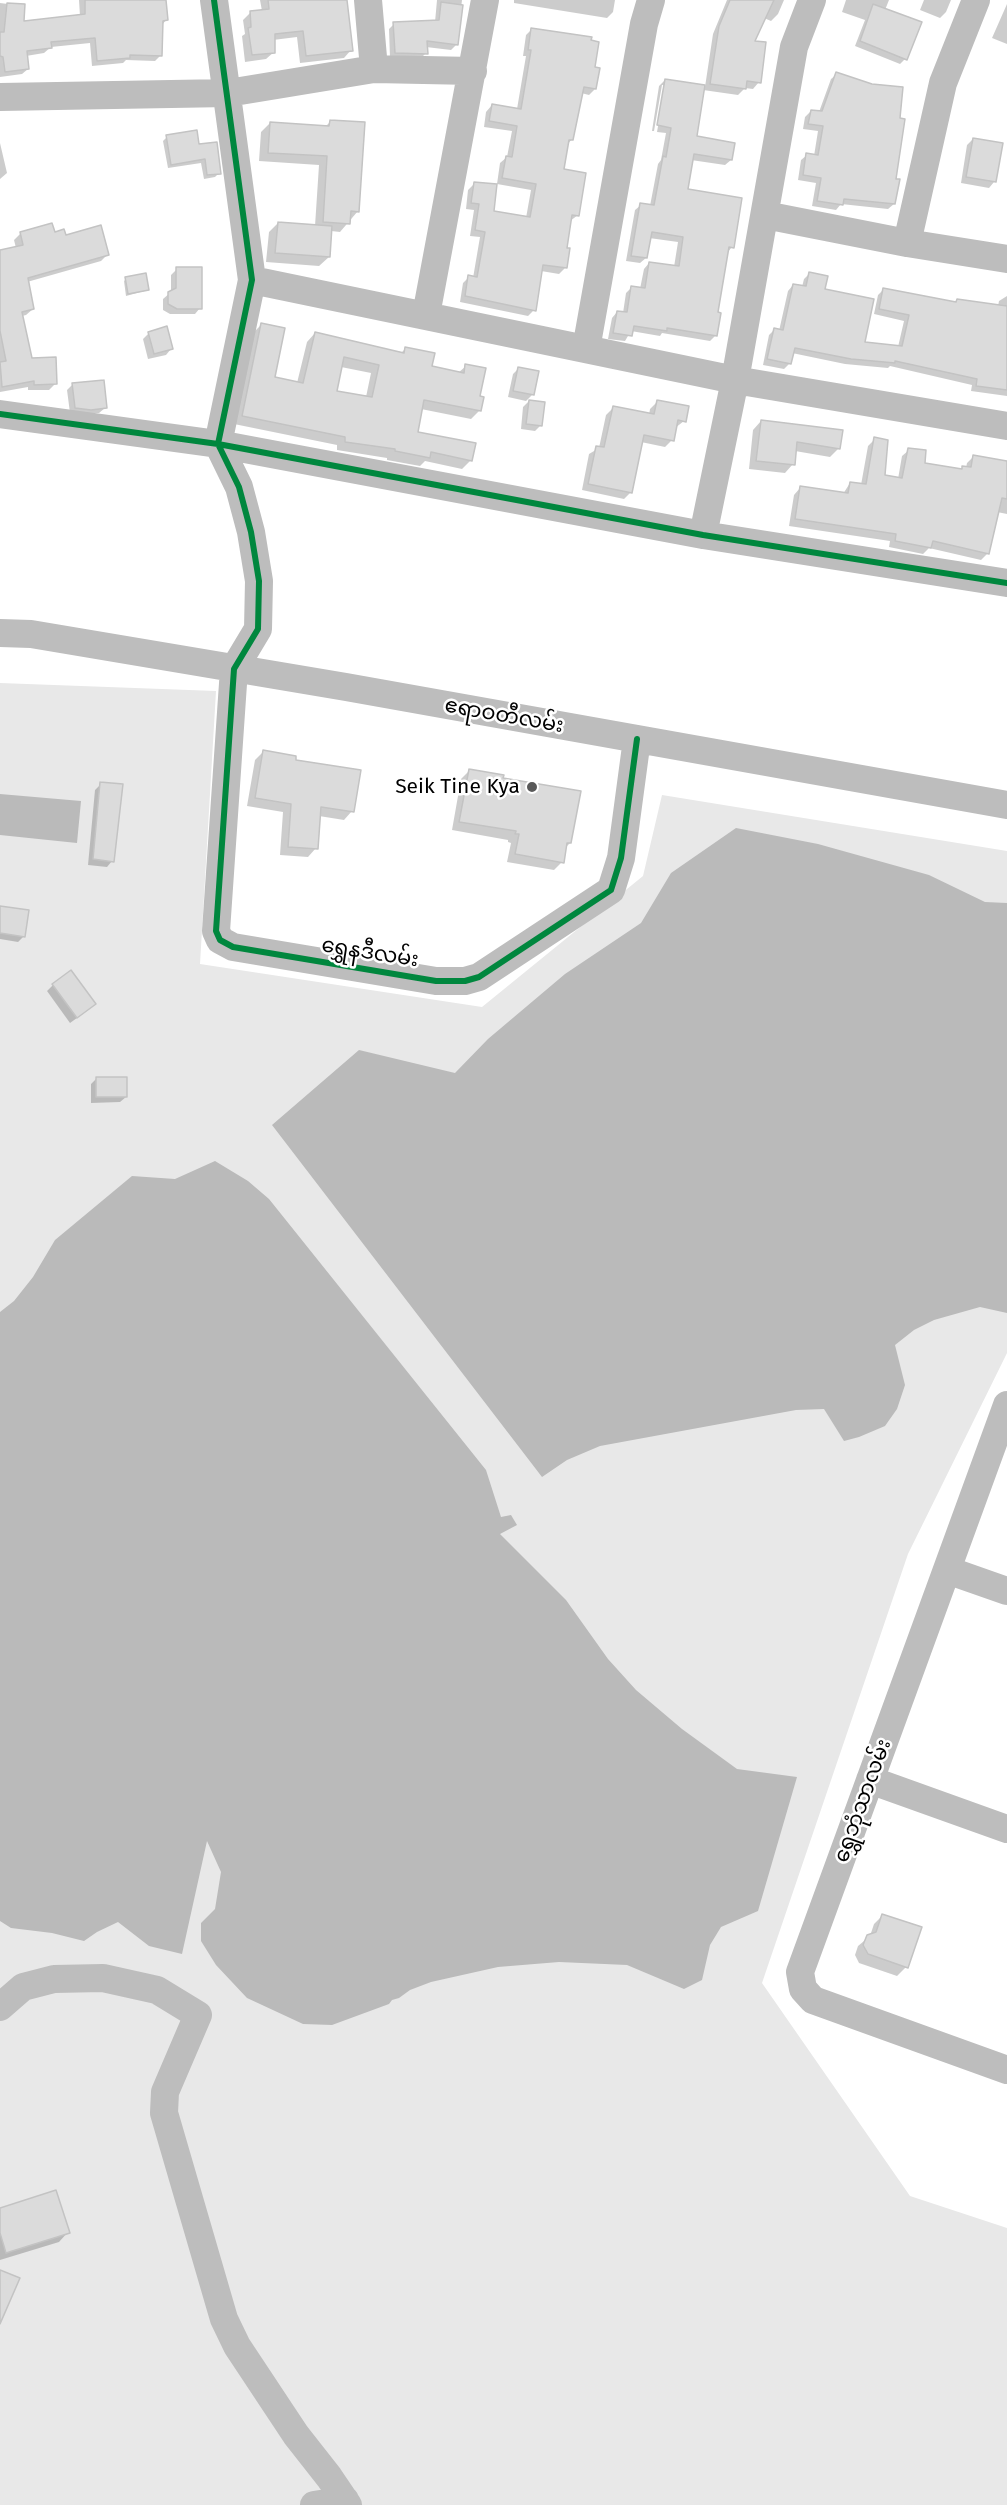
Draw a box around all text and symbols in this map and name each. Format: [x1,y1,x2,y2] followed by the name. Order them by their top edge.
[443,693,565,739] street label: ဧရာဝတီလမ်း
[395,774,520,800] place label: Seik Tine Kya
[525,780,539,794] marker: Seik Tine Kya
[320,933,420,973] street label: ရွှေနဒီလမ်း
[829,1736,897,1866] street label: ရွှေဘုံသာလမ်း

